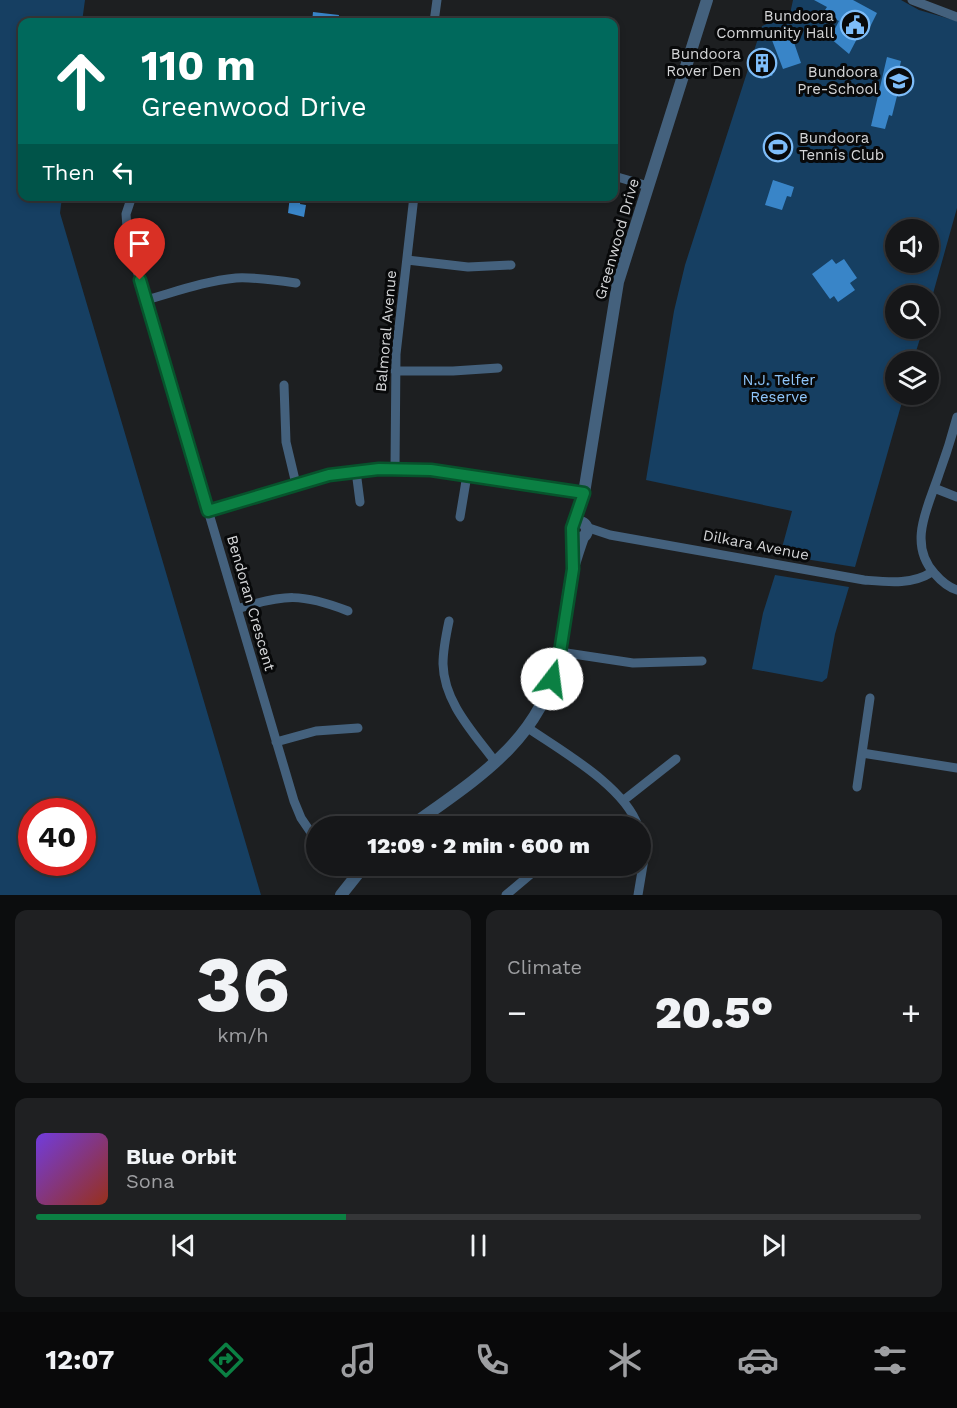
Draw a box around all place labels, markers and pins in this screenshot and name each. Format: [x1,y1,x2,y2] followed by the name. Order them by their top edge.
[716,7,835,42] place label: Bundoora Community Hall
[839,9,871,41] public building icon: Bundoora Community Hall
[666,45,742,80] place label: Bundoora Rover Den
[746,47,778,79] building icon: Bundoora Rover Den
[797,63,879,98] place label: Bundoora Pre-School
[883,65,915,97] school or university icon: Bundoora Pre-School
[799,129,884,164] place label: Bundoora Tennis Club
[762,131,794,163] sports icon: Bundoora Tennis Club
[114,218,165,280] pin

